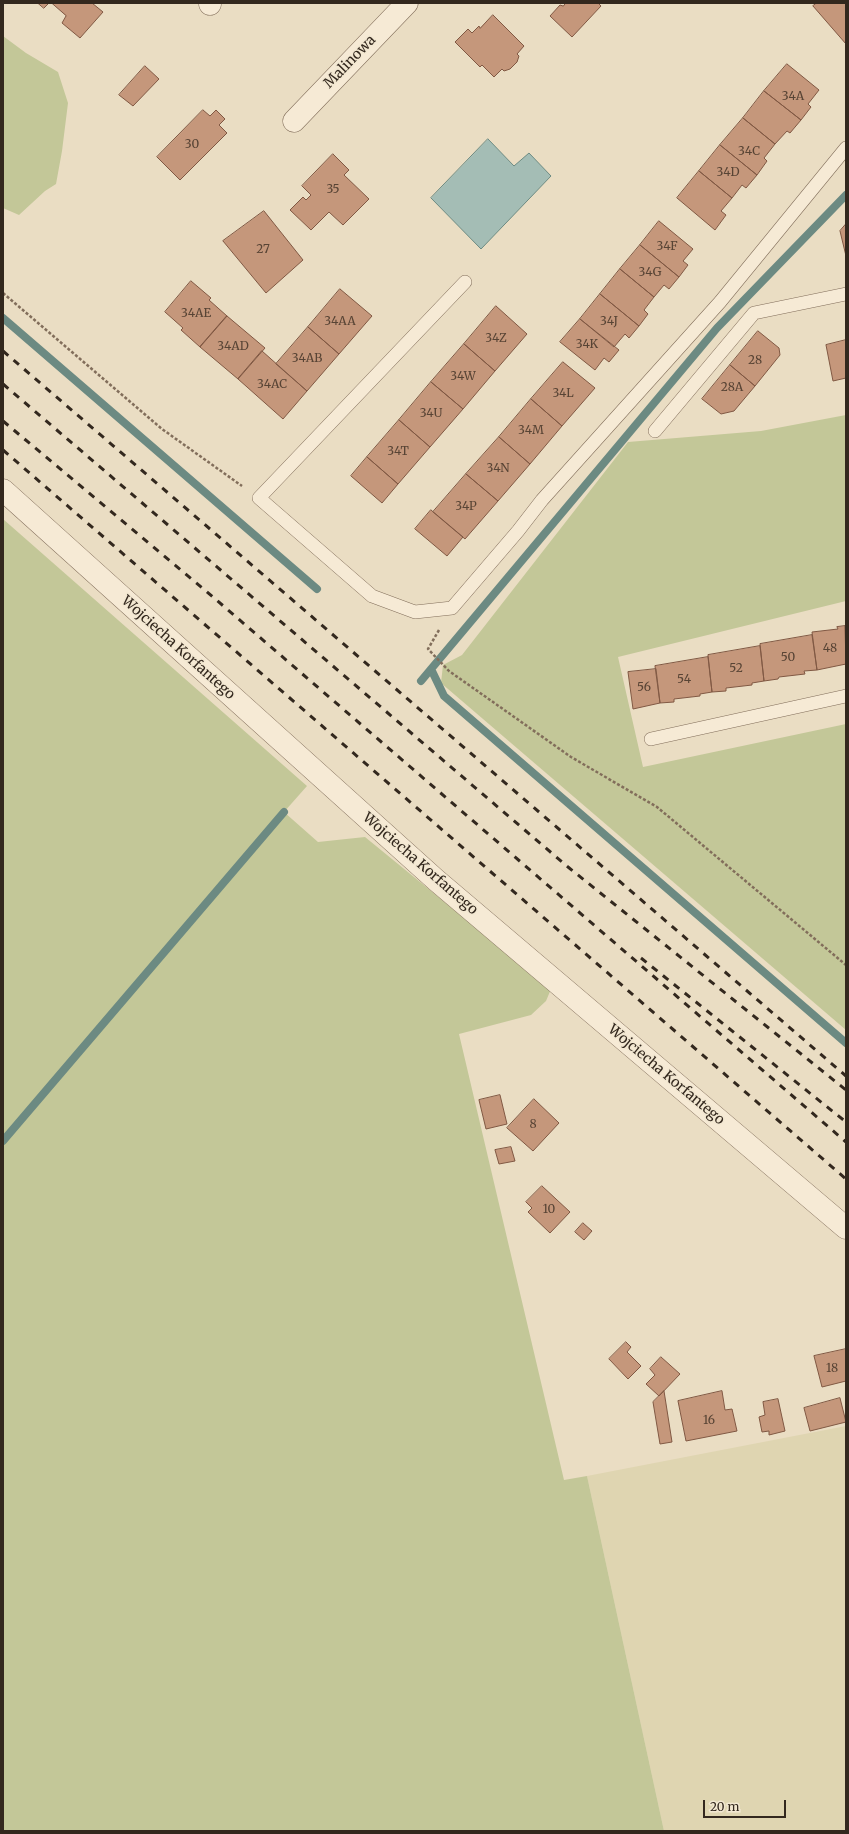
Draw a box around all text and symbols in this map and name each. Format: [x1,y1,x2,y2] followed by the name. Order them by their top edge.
[321,32,379,92] street label: Malinowa
[782,90,804,104] house number: 34A
[185,138,199,152] house number: 30
[738,145,760,159] house number: 34C
[717,166,739,180] house number: 34D
[326,183,340,197] house number: 35
[656,240,678,254] house number: 34F
[256,243,270,257] house number: 27
[639,266,661,280] house number: 34G
[181,307,211,321] house number: 34AE
[324,315,356,329] house number: 34AA
[600,315,618,329] house number: 34J
[485,332,507,346] house number: 34Z
[576,338,598,352] house number: 34K
[217,340,249,354] house number: 34AD
[292,352,322,366] house number: 34AB
[748,354,762,368] house number: 28
[450,370,476,384] house number: 34W
[257,378,287,392] house number: 34AC
[721,381,743,395] house number: 28A
[552,387,574,401] house number: 34L
[420,407,442,421] house number: 34U
[518,424,544,438] house number: 34M
[387,445,409,459] house number: 34T
[486,462,510,476] house number: 34N
[455,500,477,514] house number: 34P
[118,593,238,703] street label: Wojciecha Korfantego
[823,642,837,656] house number: 48
[781,651,795,665] house number: 50
[729,662,743,676] house number: 52
[677,673,691,687] house number: 54
[637,681,651,695] house number: 56
[359,810,481,918] street label: Wojciecha Korfantego
[604,1021,728,1129] street label: Wojciecha Korfantego
[529,1118,537,1132] house number: 8
[543,1203,555,1217] house number: 10
[826,1362,838,1376] house number: 18
[703,1414,715,1428] house number: 16
[705,1792,788,1818] scale bar
[710,1799,739,1814] text: 20 m

